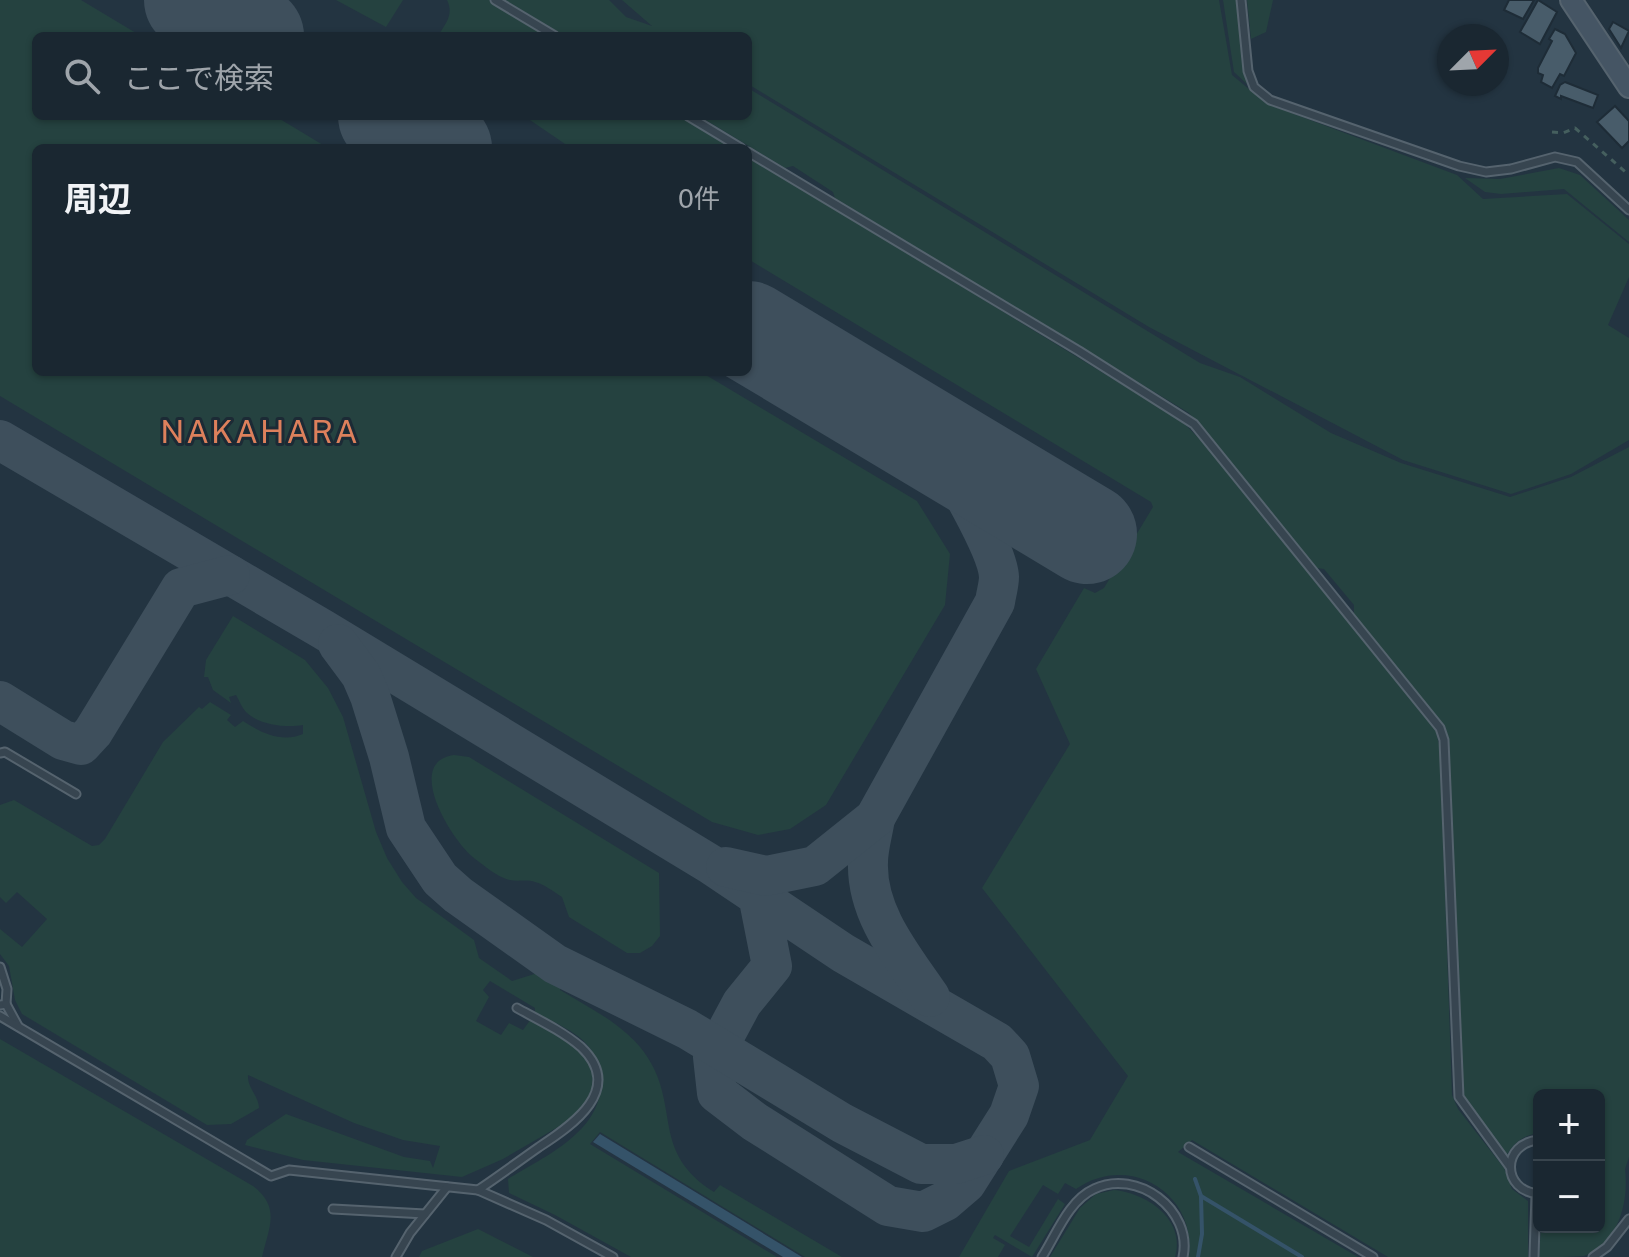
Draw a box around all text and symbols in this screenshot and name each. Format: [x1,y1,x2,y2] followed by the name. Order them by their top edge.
[1437,24,1509,96] north arrow
[32,32,752,120] search box
[60,54,104,98] icon: search
[124,60,274,96] text: ここで検索
[64,179,132,219] text: 周辺
[678,183,720,214] text: 0件
[160,413,360,450] district label: NAKAHARA
[1533,1089,1605,1233] map controls
[1533,1089,1605,1161] button: +
[1533,1161,1605,1233] button: −

